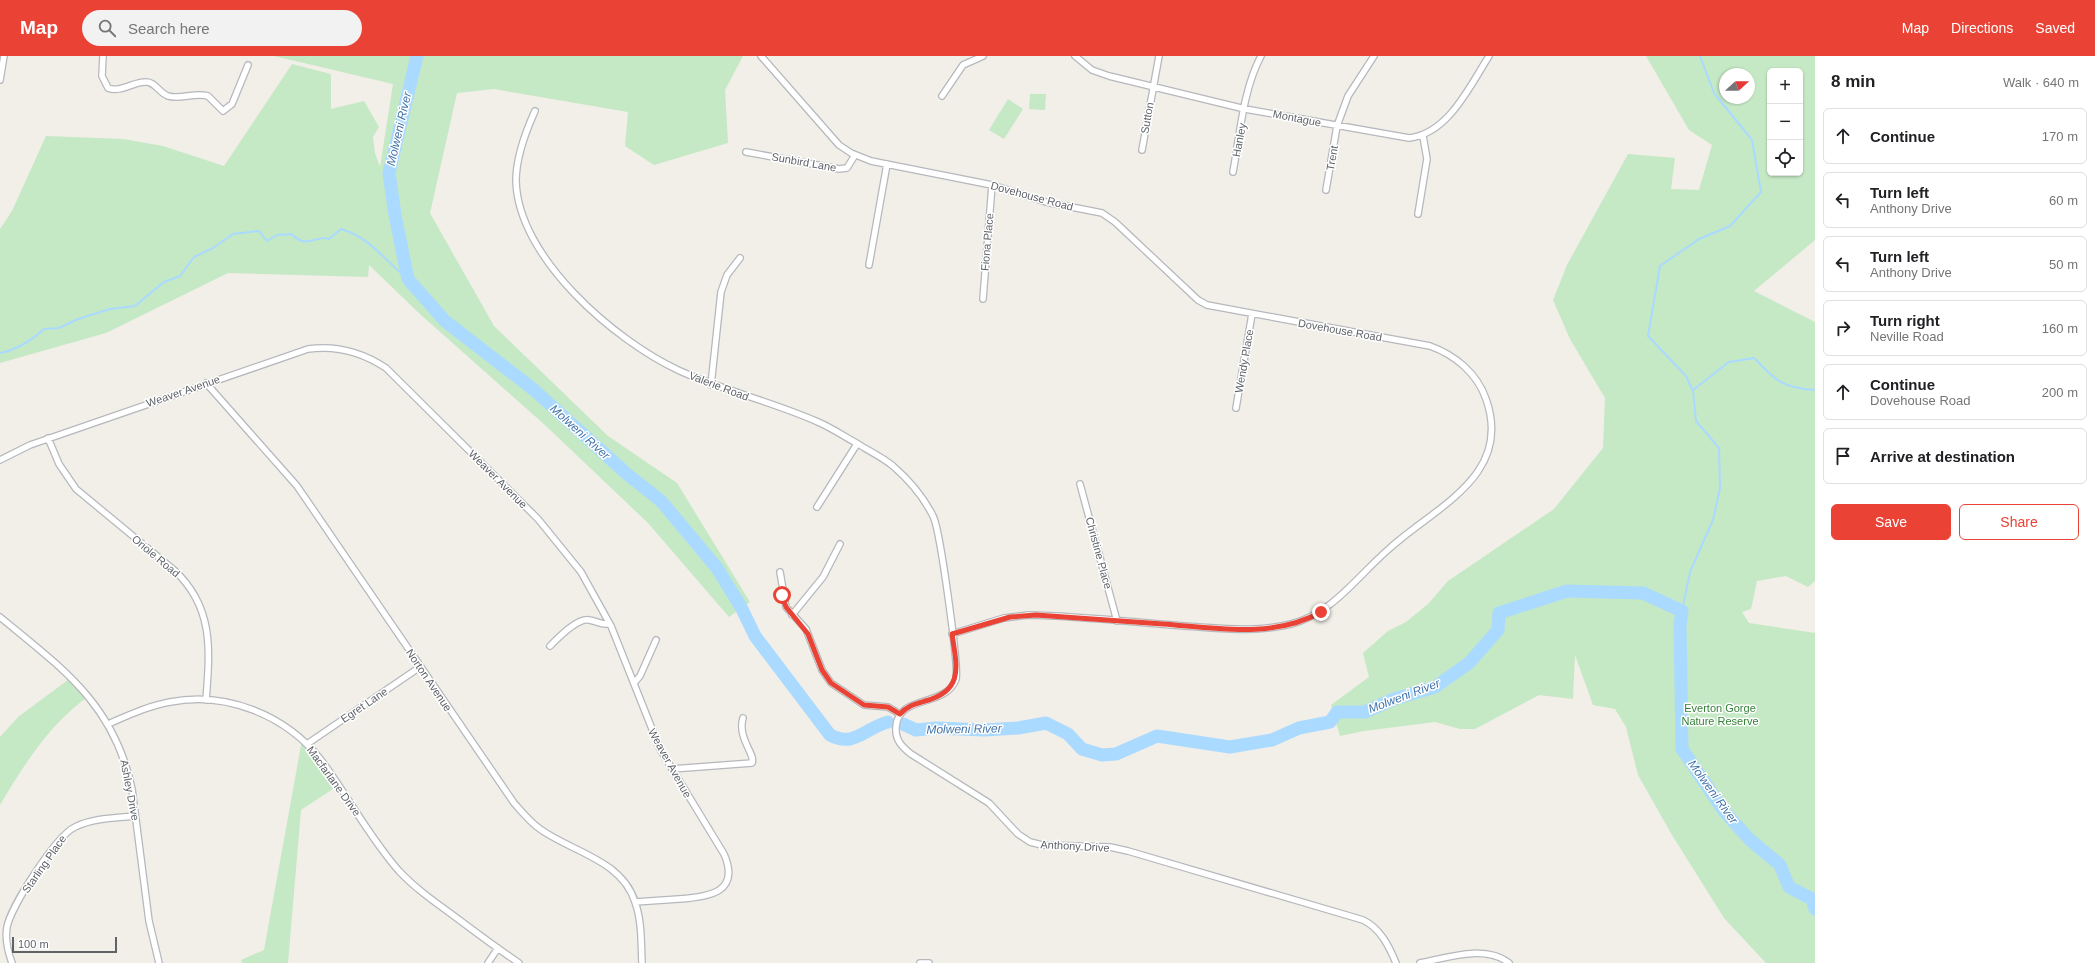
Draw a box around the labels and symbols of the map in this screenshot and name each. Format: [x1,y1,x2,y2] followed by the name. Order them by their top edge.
[1719,68,1755,104] north arrow
[384,90,415,167] water label: Molweni River
[1138,101,1156,135] street label: Sutton
[1272,107,1322,129] street label: Montague
[1230,122,1248,158] street label: Hanley
[1324,145,1340,171] street label: Trent
[771,150,837,174] street label: Sunbird Lane
[989,179,1075,213] street label: Dovehouse Road
[978,213,996,271] street label: Fiona Place
[1297,317,1383,343] street label: Dovehouse Road
[1232,328,1256,394] street label: Wendy Place
[688,369,750,403] street label: Valerie Road
[145,373,221,409] street label: Weaver Avenue
[547,402,613,463] water label: Molweni River
[466,447,530,511] street label: Weaver Avenue
[1084,516,1114,590] street label: Christine Place
[130,533,182,579] street label: Oriole Road
[773,586,791,604] route start
[1312,603,1330,621] route end
[404,647,454,713] street label: Norton Avenue
[1366,676,1443,716] water label: Molweni River
[338,685,390,725] street label: Egret Lane
[1681,702,1759,727] park label: Everton Gorge Nature Reserve
[926,721,1003,737] water label: Molweni River
[646,726,694,800] street label: Weaver Avenue
[305,744,363,818] street label: Macfarlane Drive
[1685,757,1741,827] water label: Molweni River
[118,759,142,821] street label: Ashley Drive
[20,833,68,895] street label: Starling Place
[1040,838,1110,854] street label: Anthony Drive
[12,935,117,954] scale bar

